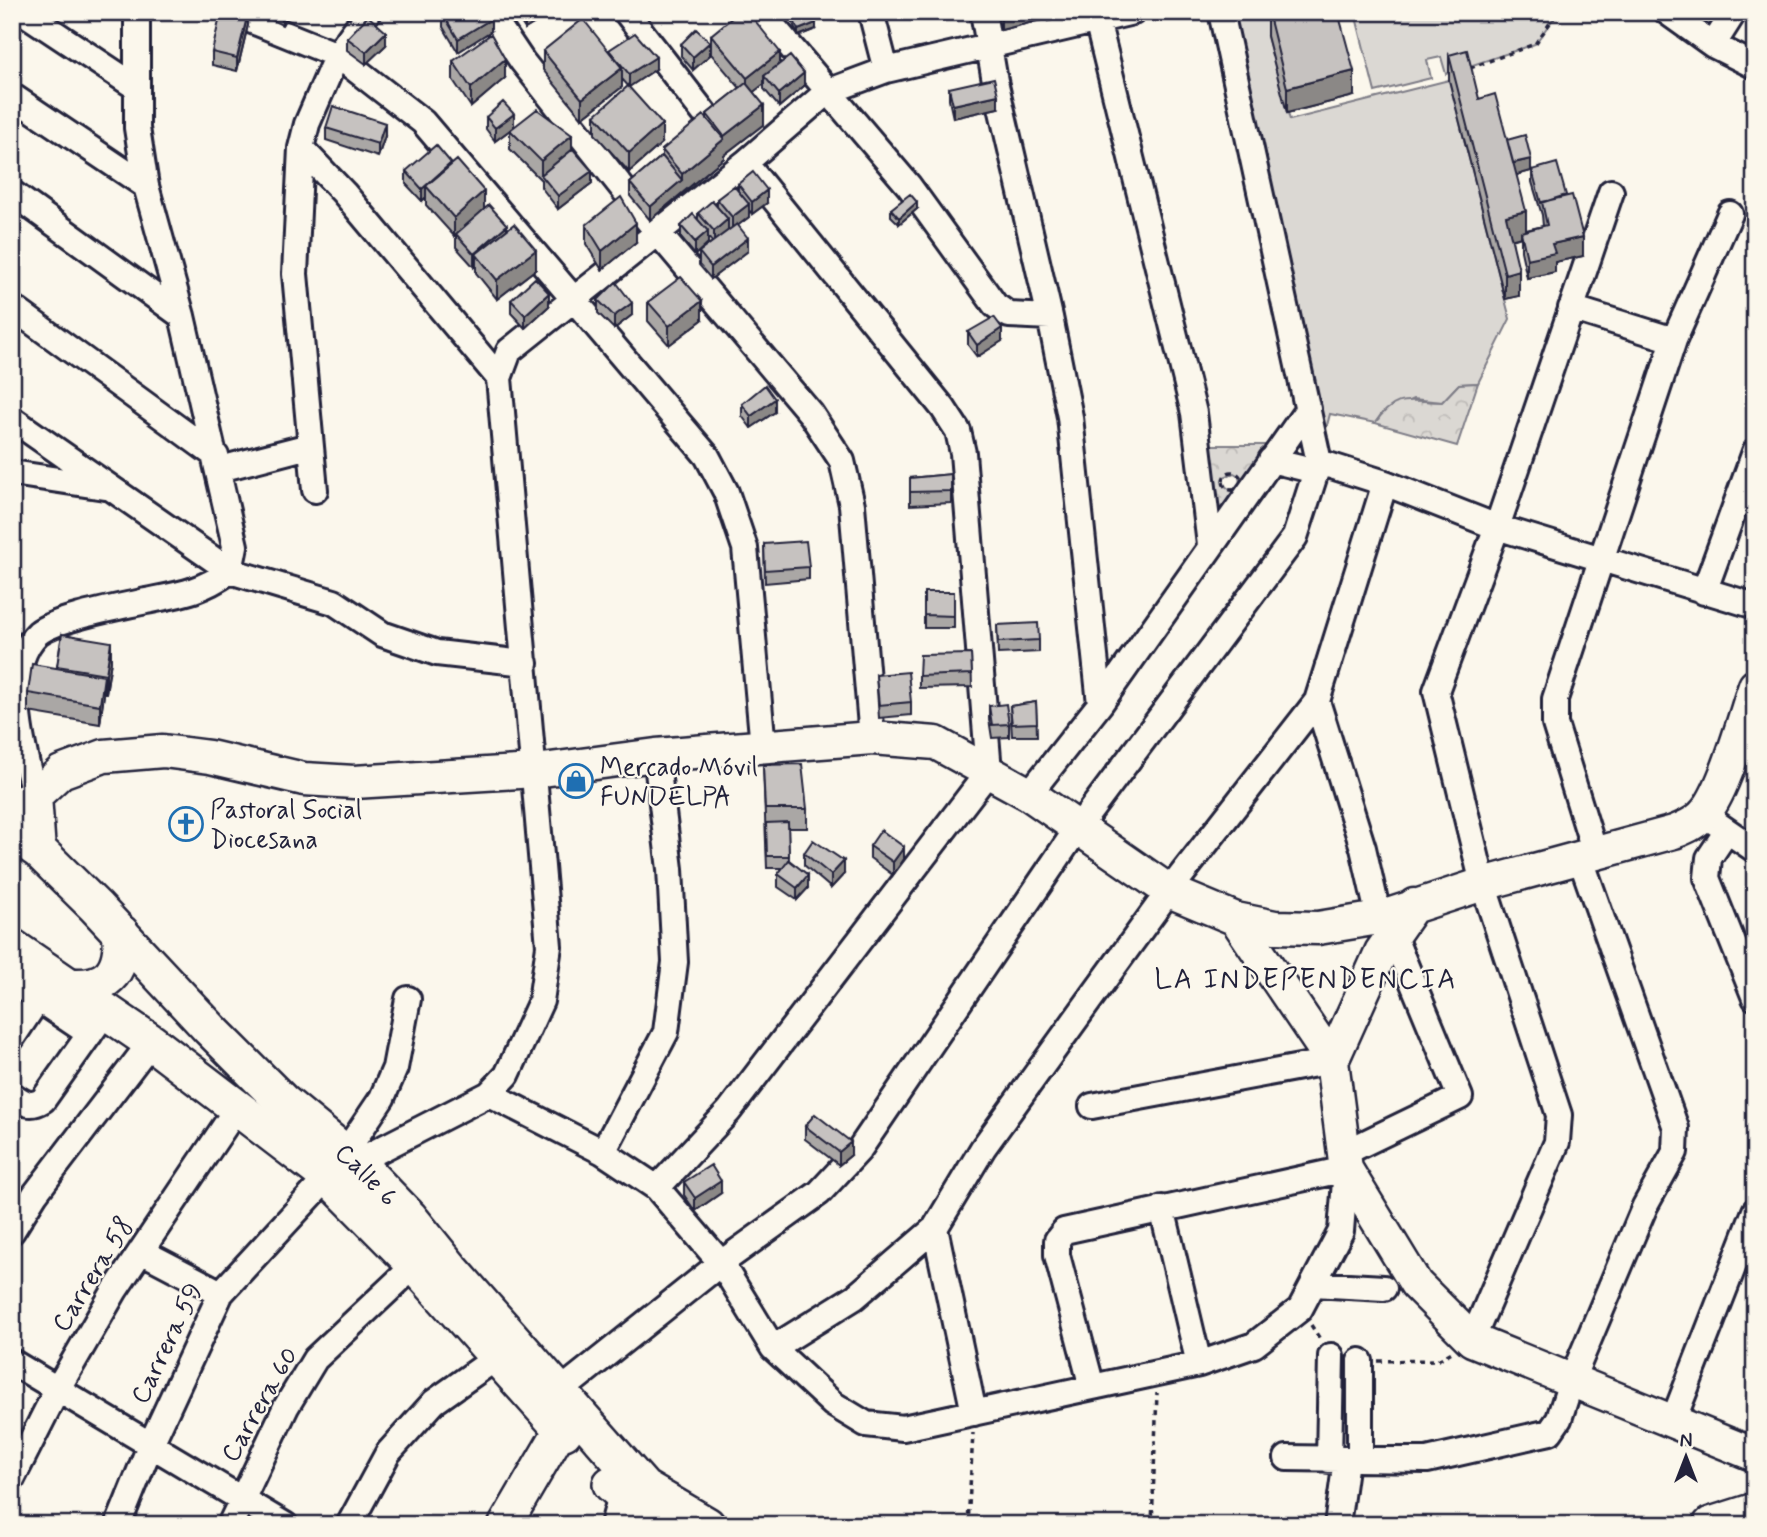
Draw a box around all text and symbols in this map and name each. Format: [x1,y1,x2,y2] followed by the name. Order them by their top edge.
[600,751,758,815] place label: Mercado Móvil FUNDELPA
[557,762,595,800] shop icon: Mercado Móvil FUNDELPA
[210,794,362,858] place label: Pastoral Social Diocesana
[167,805,205,843] church icon: Pastoral Social Diocesana
[1154,962,1458,999] district label: LA INDEPENDENCIA
[327,1137,405,1214] street label: Calle 6
[45,1211,142,1339] street label: Carrera 58
[124,1278,212,1410] street label: Carrera 59
[214,1341,307,1469] street label: Carrera 60
[1652,1422,1722,1492] north arrow
[1680,1429,1692,1454] text: N

